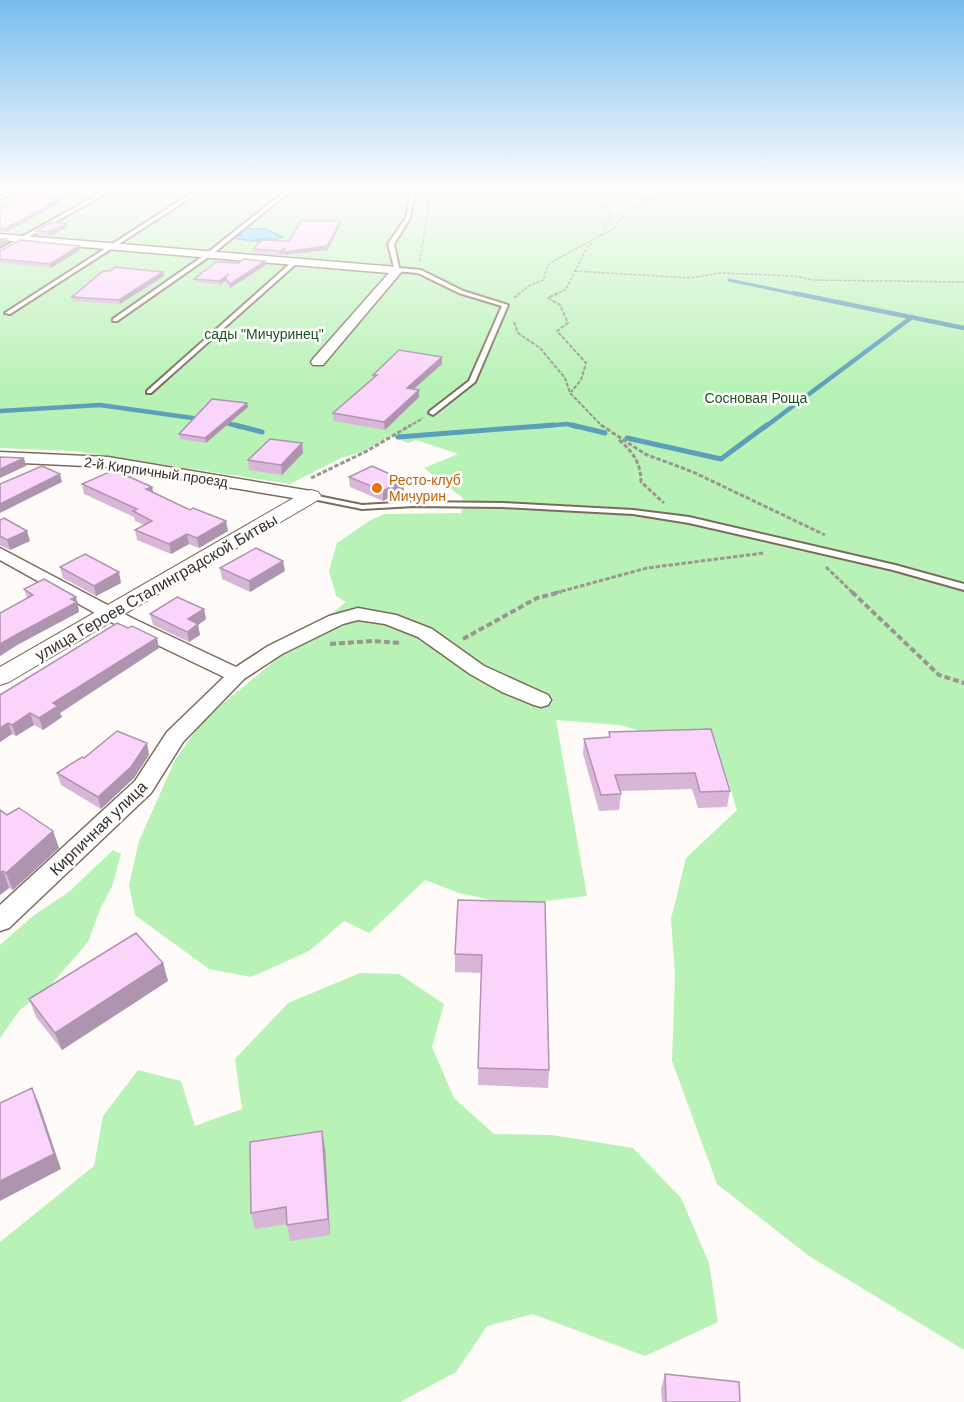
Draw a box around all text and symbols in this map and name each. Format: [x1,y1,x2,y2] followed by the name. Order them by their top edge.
[204,326,324,342] park label: сады "Мичуринец"
[705,390,808,406] park label: Сосновая Роща
[83,454,229,490] street label: 2-й Кирпичный проезд
[389,472,461,504] place label: Ресто-клуб Мичурин
[370,481,384,495] marker: Ресто-клуб Мичурин
[32,511,280,664] street label: улица Героев Сталинградской Битвы
[46,778,150,879] street label: Кирпичная улица

